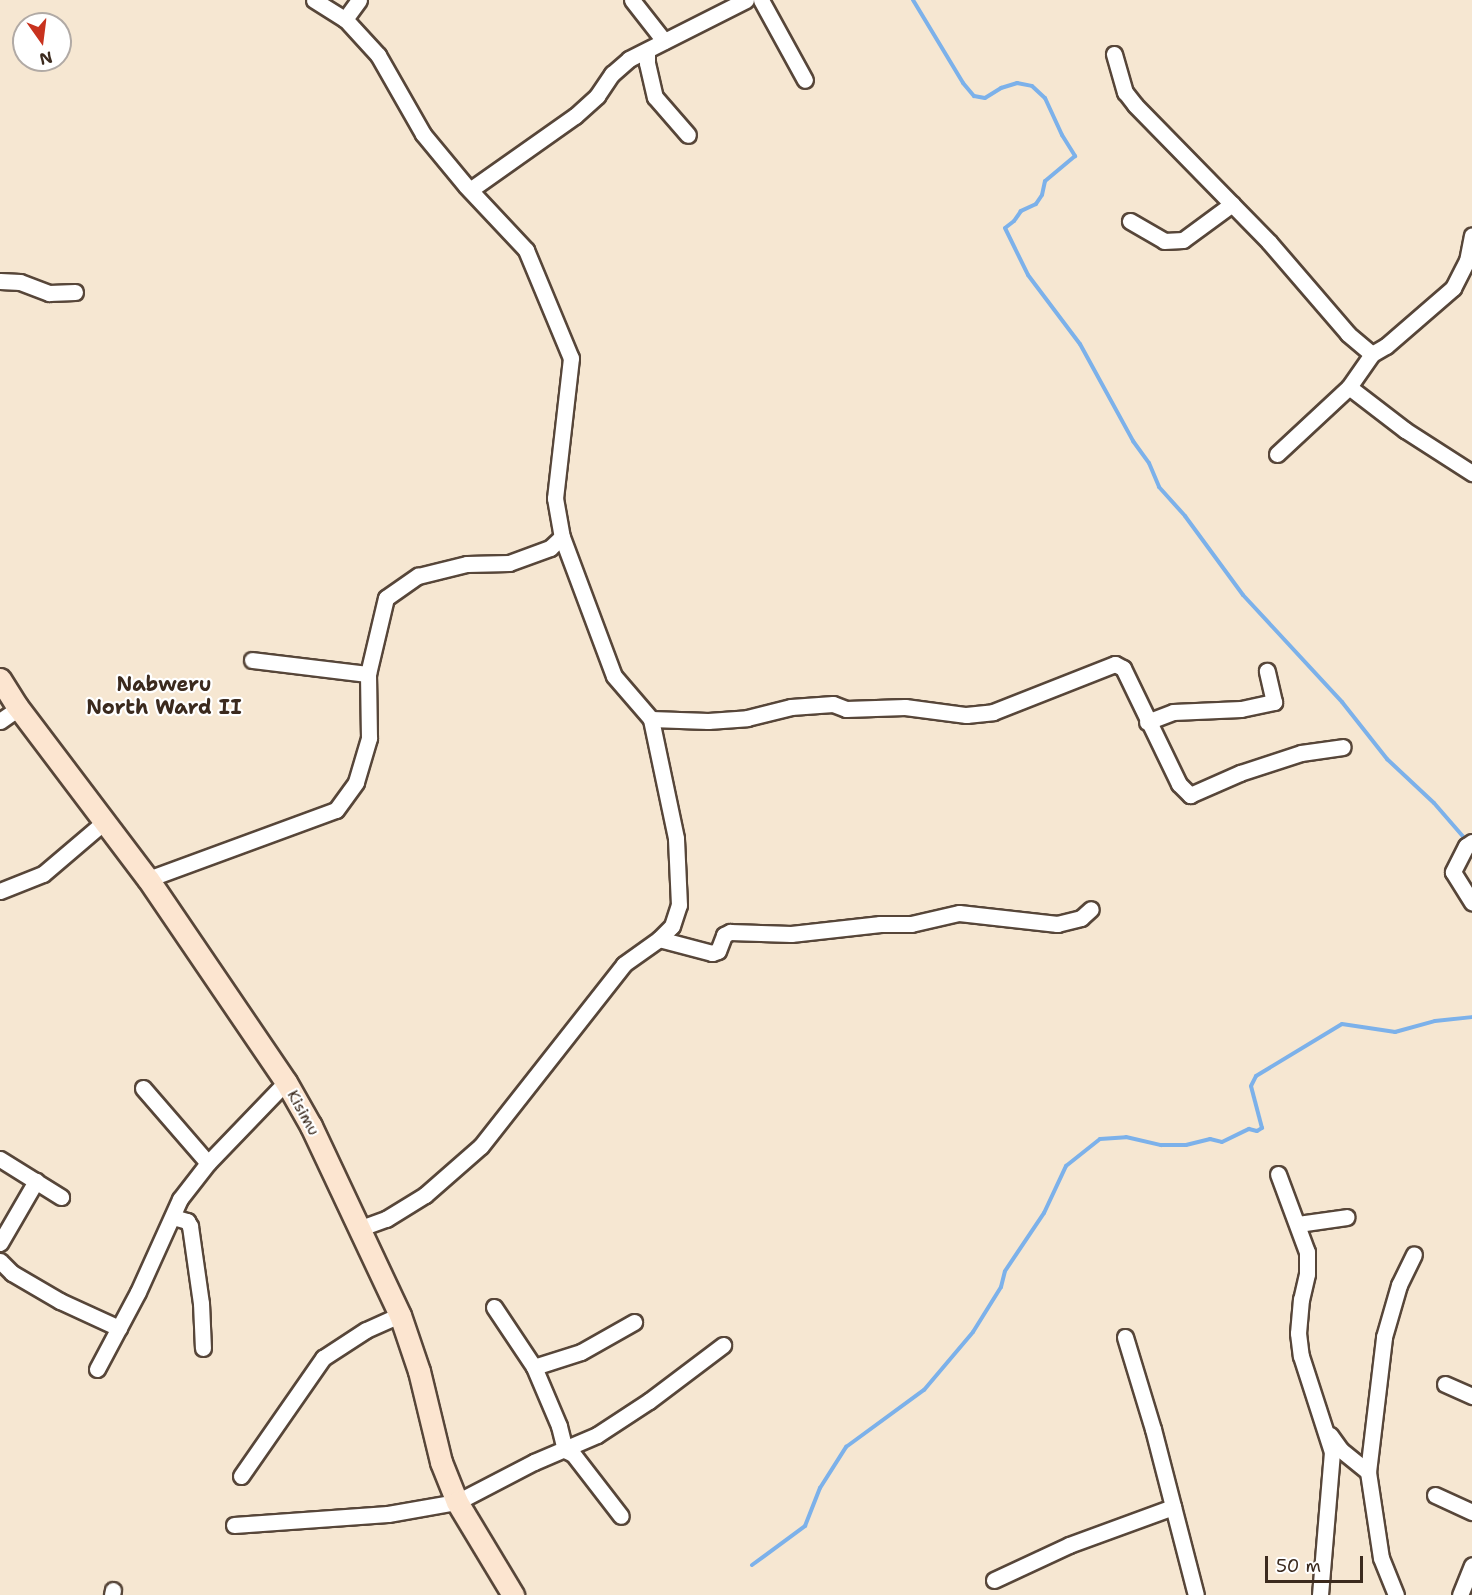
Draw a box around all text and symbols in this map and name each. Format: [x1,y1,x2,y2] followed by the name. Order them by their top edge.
[12,12,72,72] north arrow
[37,46,55,70] text: N
[86,673,242,720] district label: Nabweru North Ward II
[283,1087,323,1139] street label: Kisimu
[1268,1544,1366,1582] scale bar
[1276,1554,1321,1578] text: 50 m

